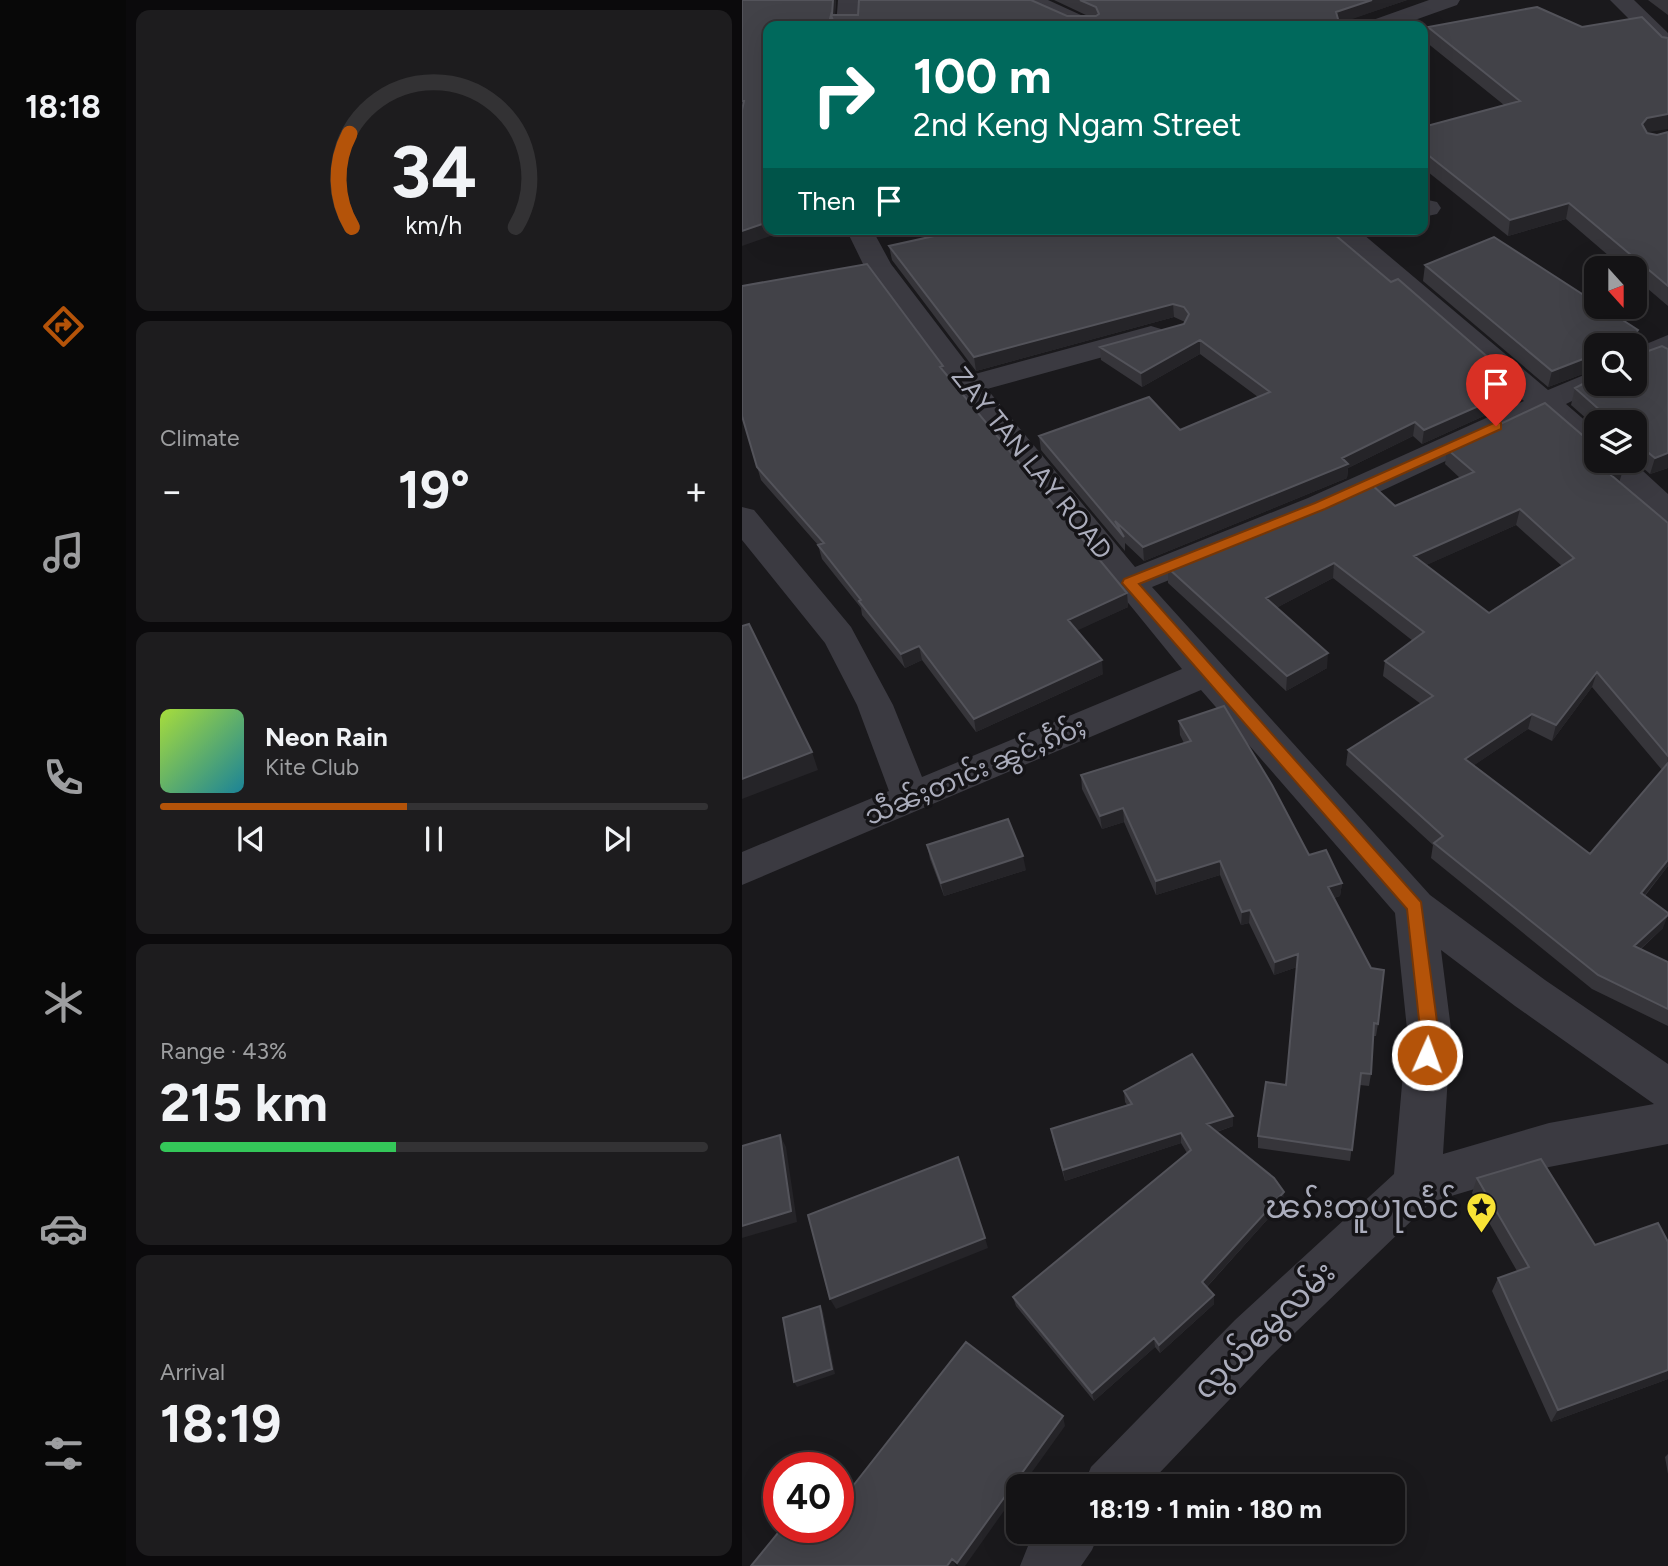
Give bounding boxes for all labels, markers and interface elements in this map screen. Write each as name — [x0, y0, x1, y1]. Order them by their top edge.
text: 100 m — [913, 46, 1052, 105]
icon: right — [798, 49, 889, 140]
text: 18:18 — [25, 88, 101, 126]
text: 2nd Keng Ngam Street — [913, 106, 1241, 144]
text: 34 — [391, 128, 477, 215]
icon: arrive — [870, 182, 908, 220]
text: Then — [798, 185, 856, 217]
text: km/h — [405, 209, 463, 239]
north arrow — [1584, 256, 1647, 318]
map controls — [1584, 256, 1647, 473]
icon: directions — [39, 302, 88, 351]
button: search — [1584, 333, 1647, 396]
pin — [1466, 354, 1526, 426]
street label: ZAY TAN LAY ROAD — [945, 361, 1119, 565]
icon: arrive — [1477, 365, 1515, 403]
button: layers — [1584, 410, 1647, 473]
text: Climate — [160, 424, 239, 452]
text: 19° — [398, 459, 470, 521]
text: − — [160, 468, 184, 514]
text: + — [684, 468, 708, 514]
icon: music — [39, 528, 88, 577]
street label: သဵၼ်ႈတၢင်း ၼွင်ႇၵႅဝ်ႈ — [859, 709, 1092, 836]
text: Neon Rain — [265, 721, 388, 753]
icon: phone — [39, 753, 88, 802]
text: Kite Club — [265, 753, 359, 781]
icon: previous — [232, 820, 270, 858]
icon: pause — [415, 820, 453, 858]
icon: next — [598, 820, 636, 858]
icon: climate — [39, 978, 88, 1027]
position arrow — [1390, 1018, 1464, 1092]
text: Range · 43% — [160, 1037, 287, 1065]
text: 215 km — [160, 1072, 328, 1134]
place label: ၽၵ်းတူပႃလႅင် — [1265, 1184, 1459, 1233]
place icon: ၽၵ်းတူပႃလႅင် — [1465, 1190, 1499, 1234]
icon: car — [39, 1204, 88, 1253]
street label: လွယ်မွေလမ်း — [1182, 1250, 1347, 1411]
text: Arrival — [160, 1358, 225, 1386]
text: 18:19 — [160, 1393, 282, 1455]
icon: filters — [39, 1429, 88, 1478]
speed limit sign: 40 — [763, 1452, 854, 1543]
text: 18:19 · 1 min · 180 m — [1089, 1493, 1322, 1525]

